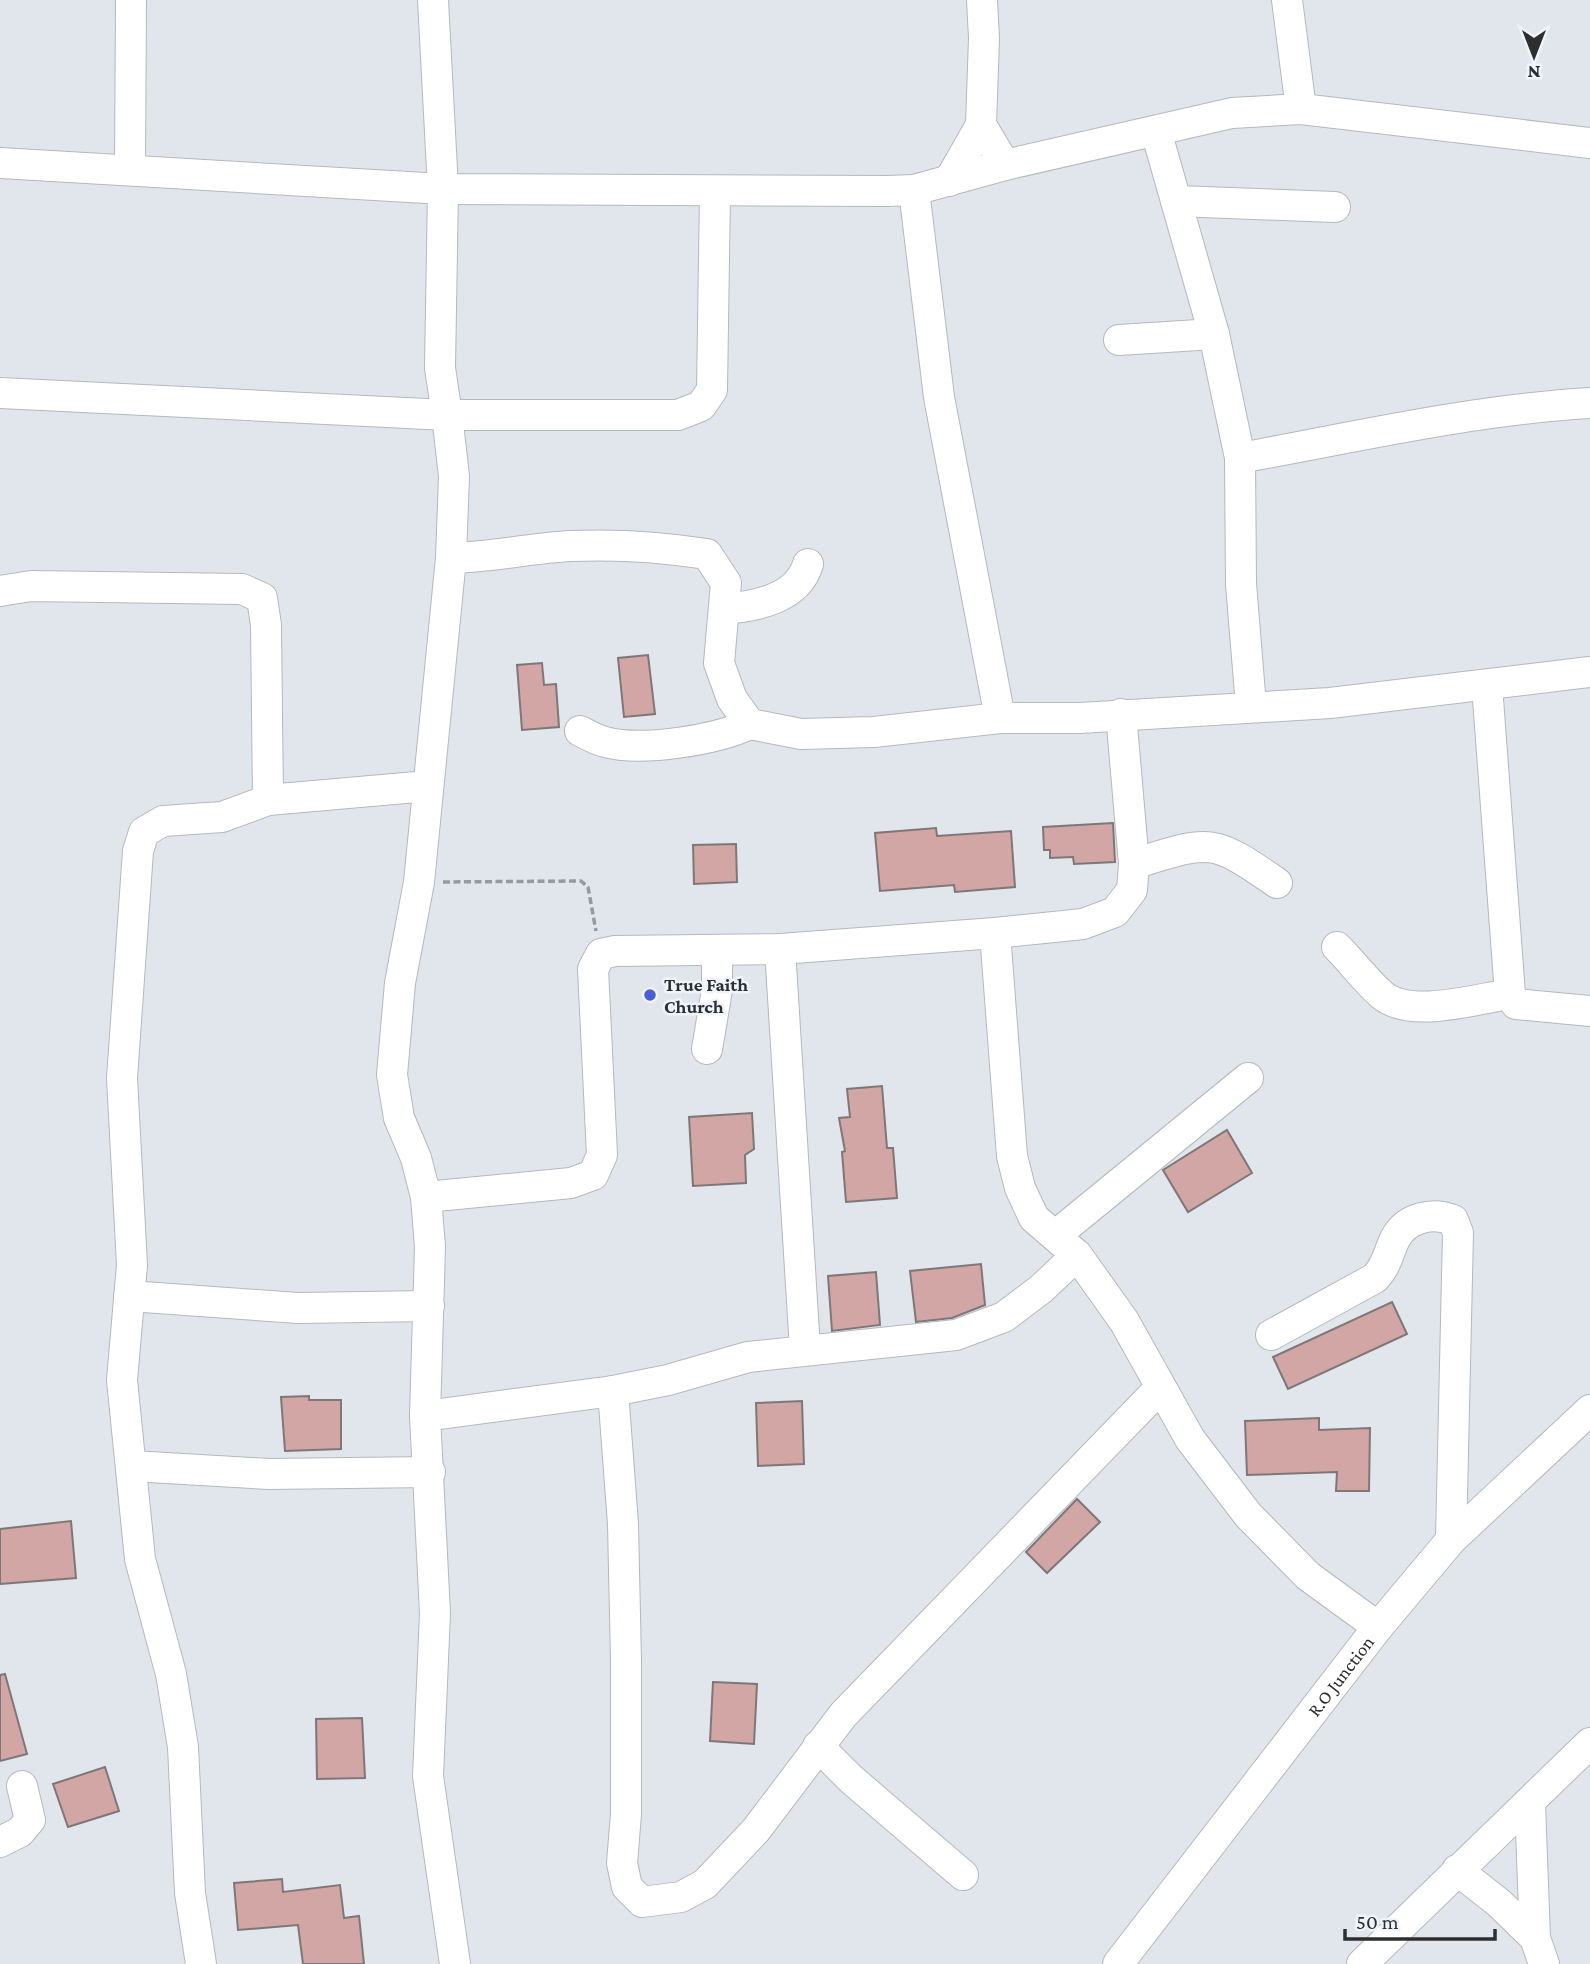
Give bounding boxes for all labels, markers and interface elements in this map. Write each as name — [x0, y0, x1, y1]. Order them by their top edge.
north arrow — [1499, 21, 1569, 91]
text: N — [1527, 62, 1540, 83]
place label: True Faith Church — [664, 974, 748, 1017]
marker: True Faith Church — [642, 987, 658, 1003]
street label: R.O Junction — [1303, 1632, 1378, 1720]
scale bar — [1345, 1898, 1496, 1942]
text: 50 m — [1356, 1910, 1399, 1934]

